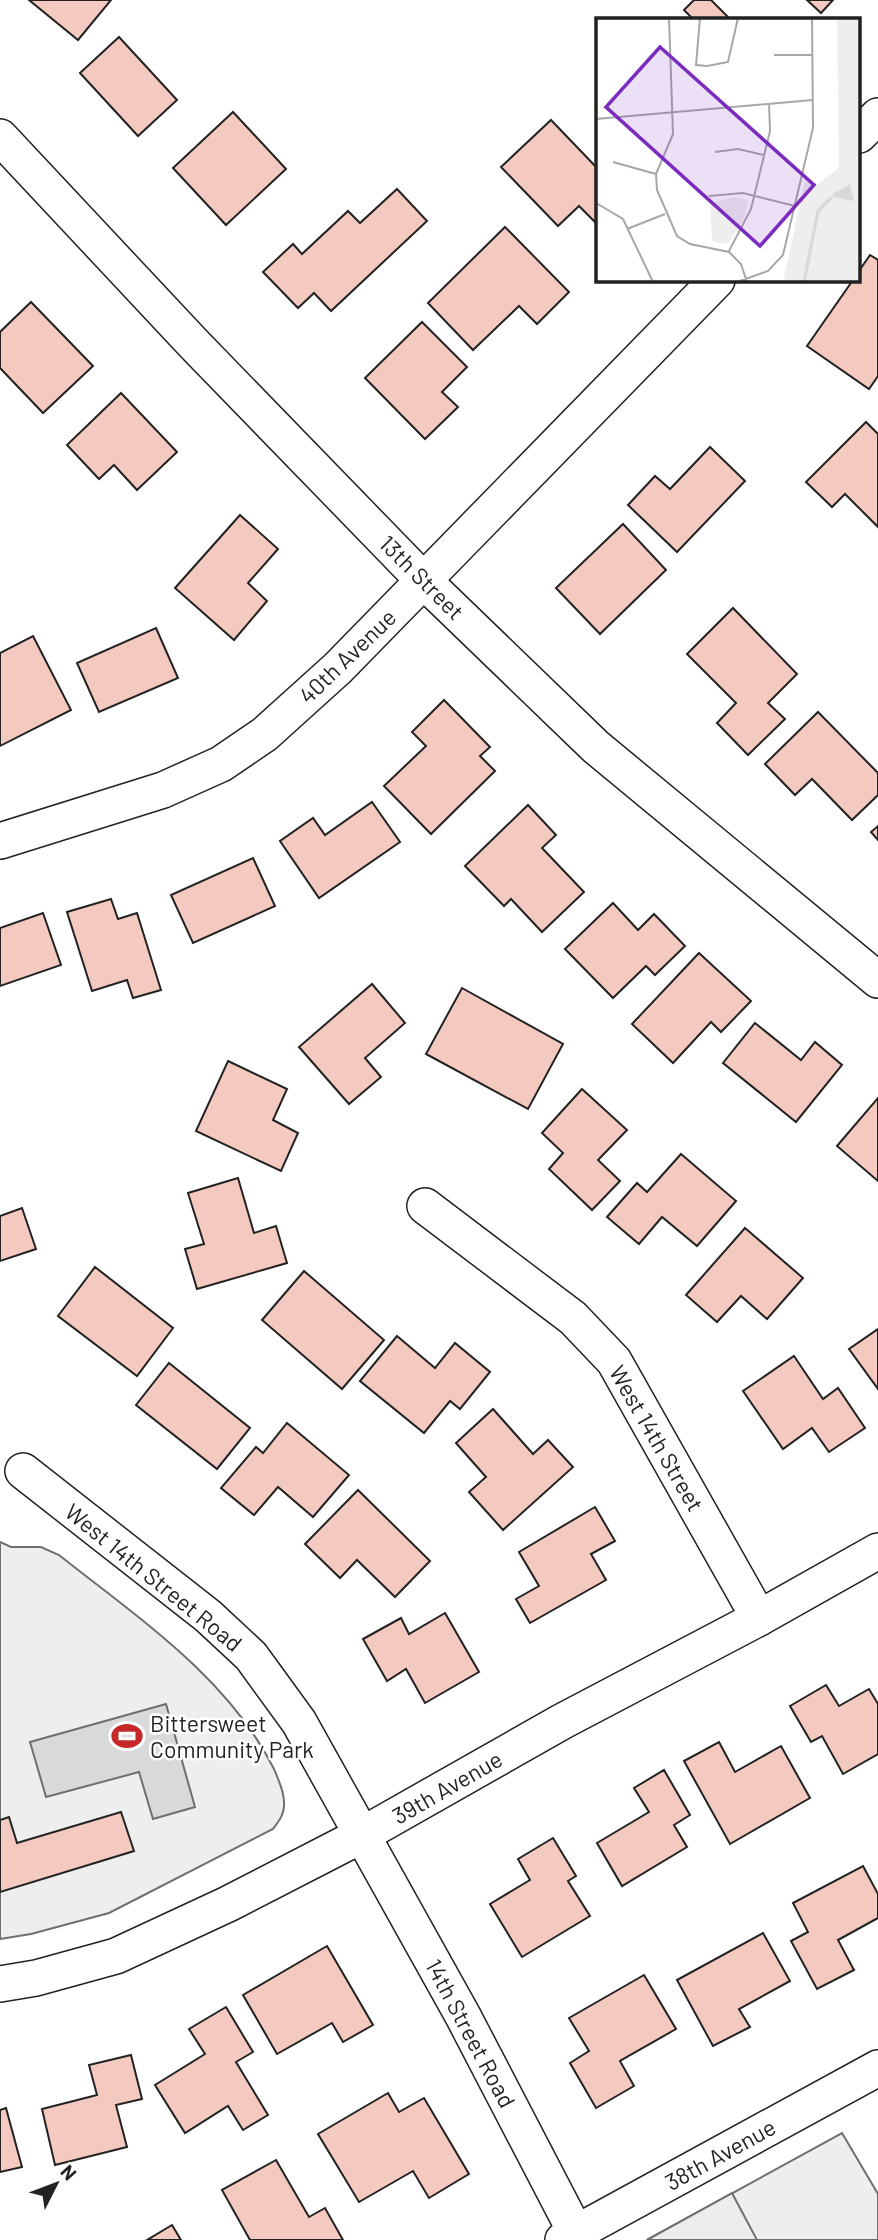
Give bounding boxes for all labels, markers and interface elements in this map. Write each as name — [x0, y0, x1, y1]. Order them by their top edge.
inset map — [596, 18, 860, 282]
street label: 13th Street — [374, 529, 470, 625]
street label: 40th Avenue — [293, 603, 401, 709]
street label: West 14th Street — [604, 1360, 710, 1516]
street label: West 14th Street Road — [60, 1497, 248, 1657]
place label: Bittersweet Community Park — [150, 1709, 314, 1763]
sports icon: Bittersweet Community Park — [110, 1719, 144, 1753]
street label: 39th Avenue — [387, 1744, 507, 1830]
street label: 14th Street Road — [420, 1954, 522, 2112]
street label: 38th Avenue — [660, 2112, 780, 2196]
north arrow — [21, 2149, 91, 2219]
text: N — [56, 2160, 82, 2185]

